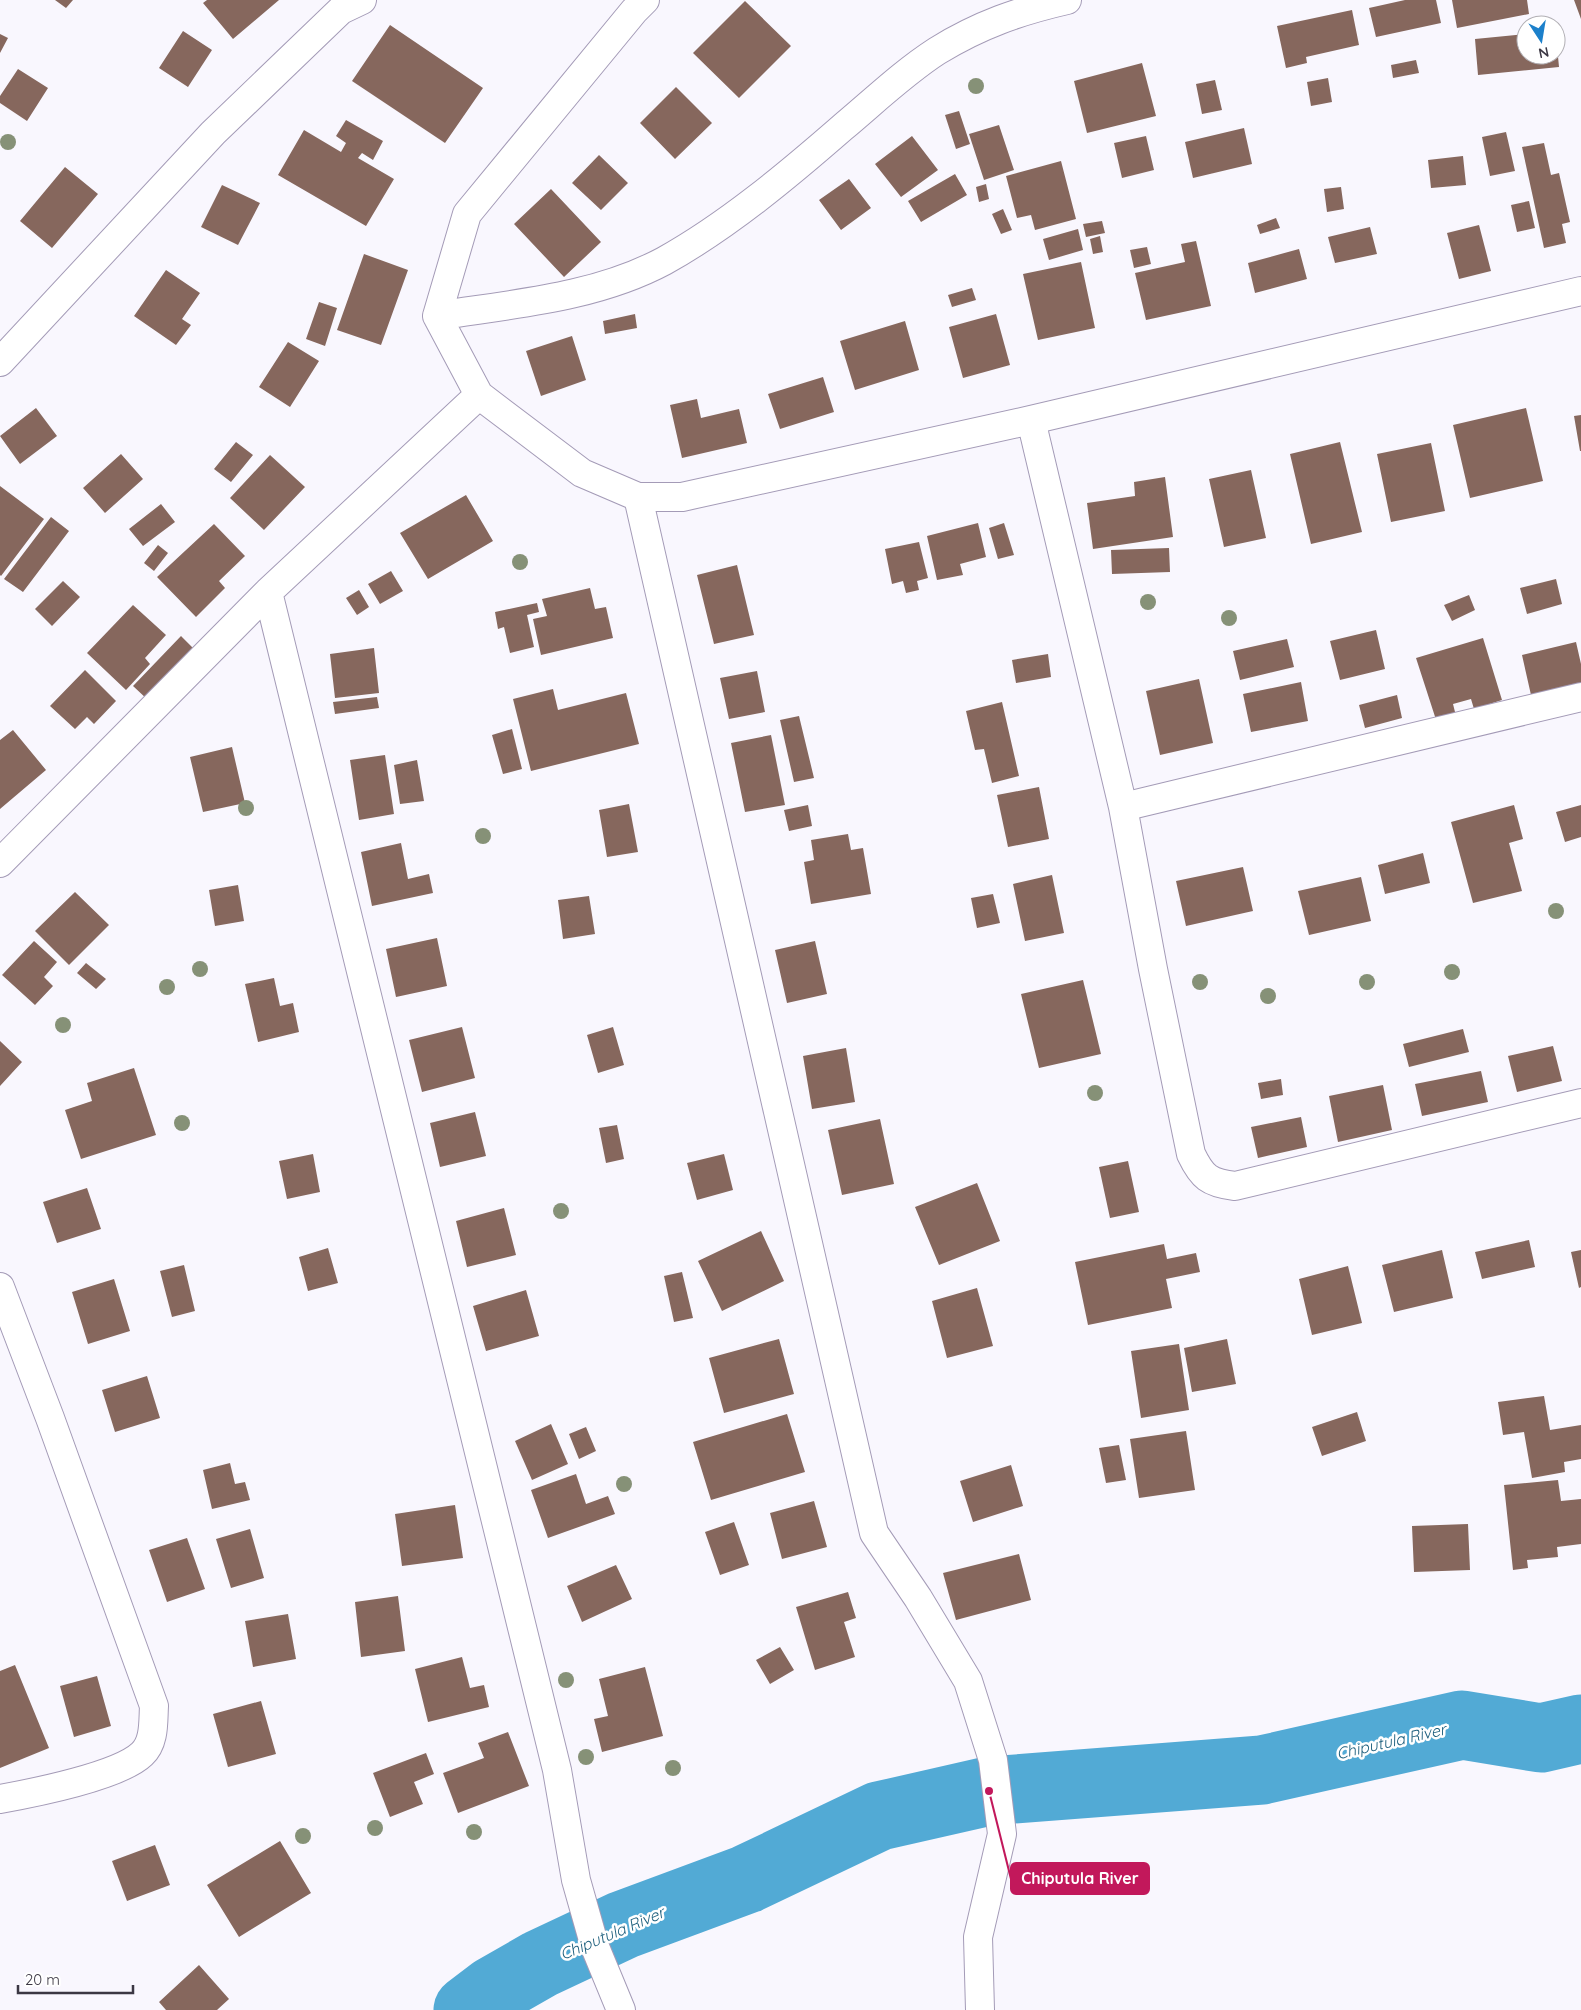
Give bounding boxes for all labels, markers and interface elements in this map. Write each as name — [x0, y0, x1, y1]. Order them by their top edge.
north arrow — [1516, 15, 1566, 65]
text: N — [1537, 43, 1551, 63]
water label: Chiputula River — [1334, 1718, 1449, 1763]
callout: Chiputula River — [1011, 1863, 1149, 1894]
text: Chiputula River — [1021, 1868, 1139, 1888]
water label: Chiputula River — [557, 1901, 669, 1964]
scale bar — [18, 1962, 132, 1994]
text: 20 m — [25, 1970, 60, 1989]

